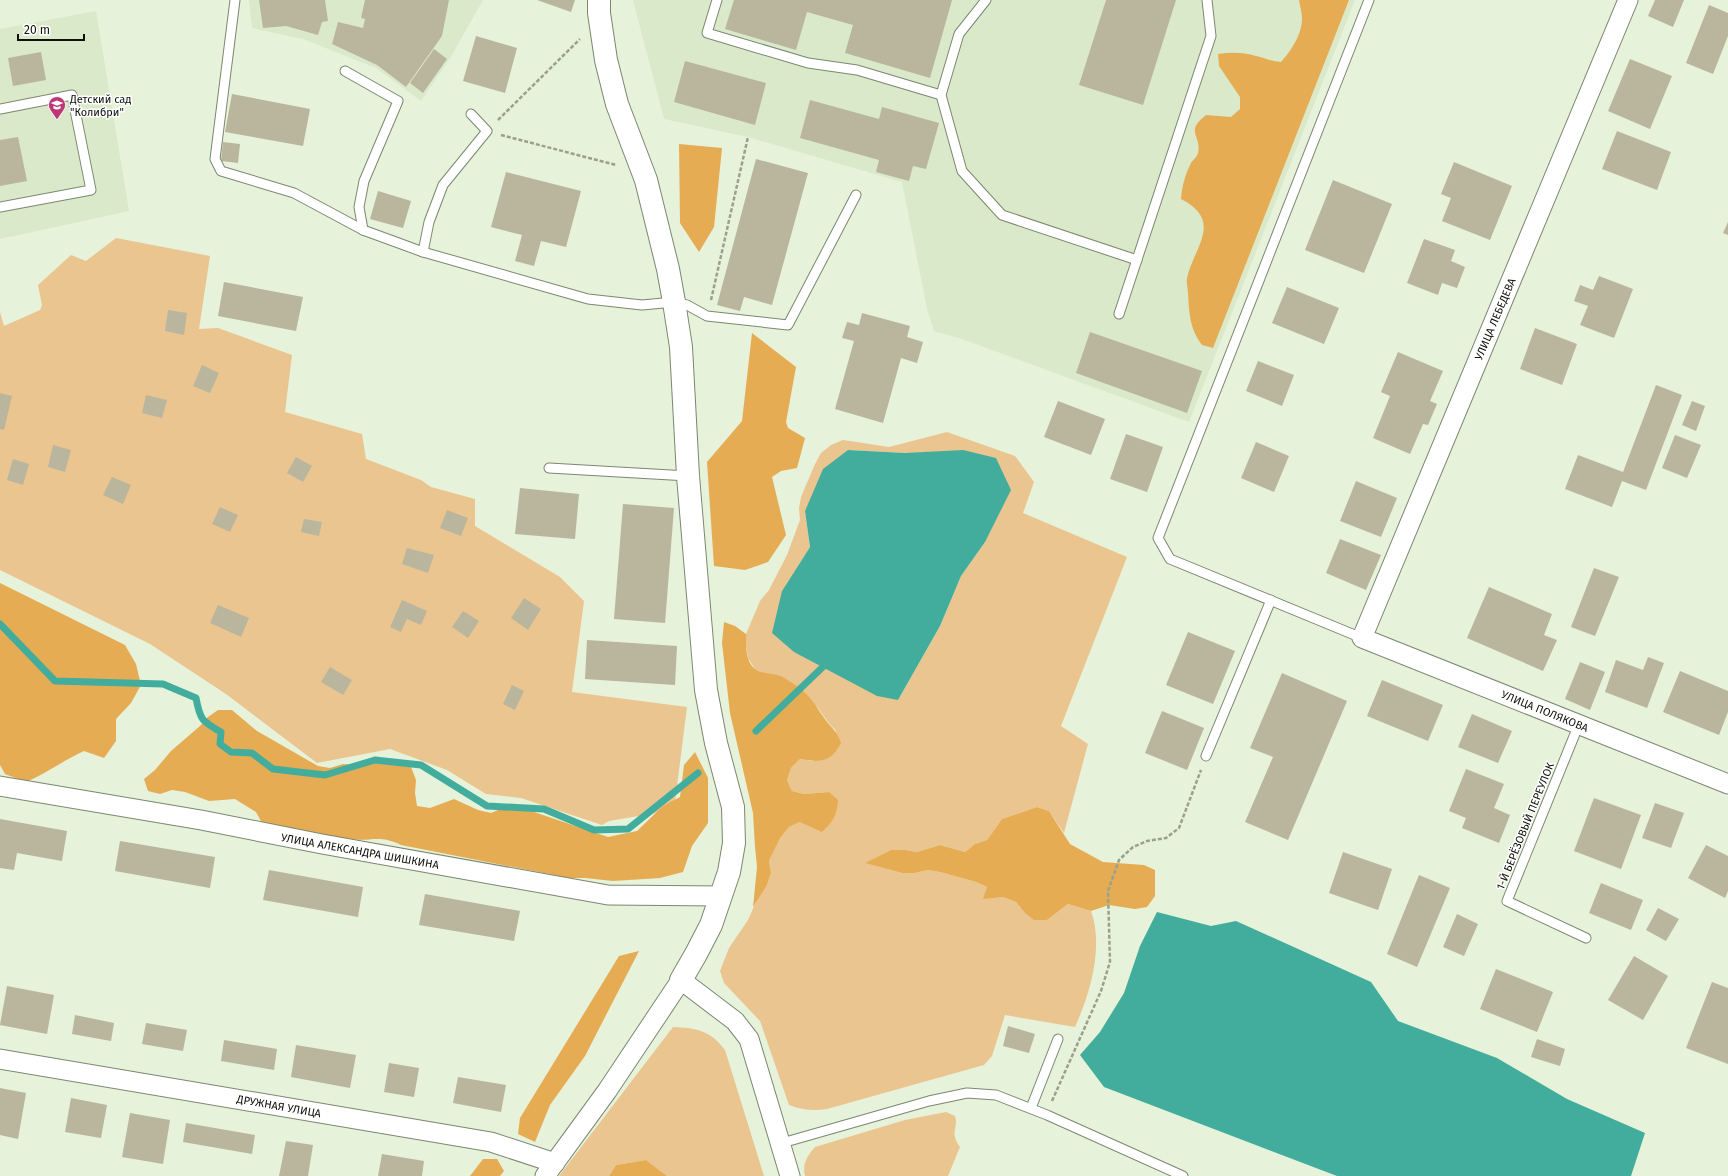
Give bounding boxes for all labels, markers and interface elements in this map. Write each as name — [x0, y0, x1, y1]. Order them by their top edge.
scale bar — [18, 16, 84, 42]
text: 20 m — [24, 23, 50, 37]
place label: Детский сад "Колибри" — [69, 93, 131, 119]
school or university icon: Детский сад "Колибри" — [47, 95, 67, 120]
street label: УЛИЦА ЛЕБЕДЕВА — [1472, 276, 1519, 362]
street label: УЛИЦА ПОЛЯКОВА — [1499, 688, 1591, 735]
street label: 1-Й БЕРЁЗОВЫЙ ПЕРЕУЛОК — [1493, 760, 1557, 892]
street label: УЛИЦА АЛЕКСАНДРА ШИШКИНА — [280, 831, 441, 872]
street label: ДРУЖНАЯ УЛИЦА — [235, 1093, 323, 1120]

